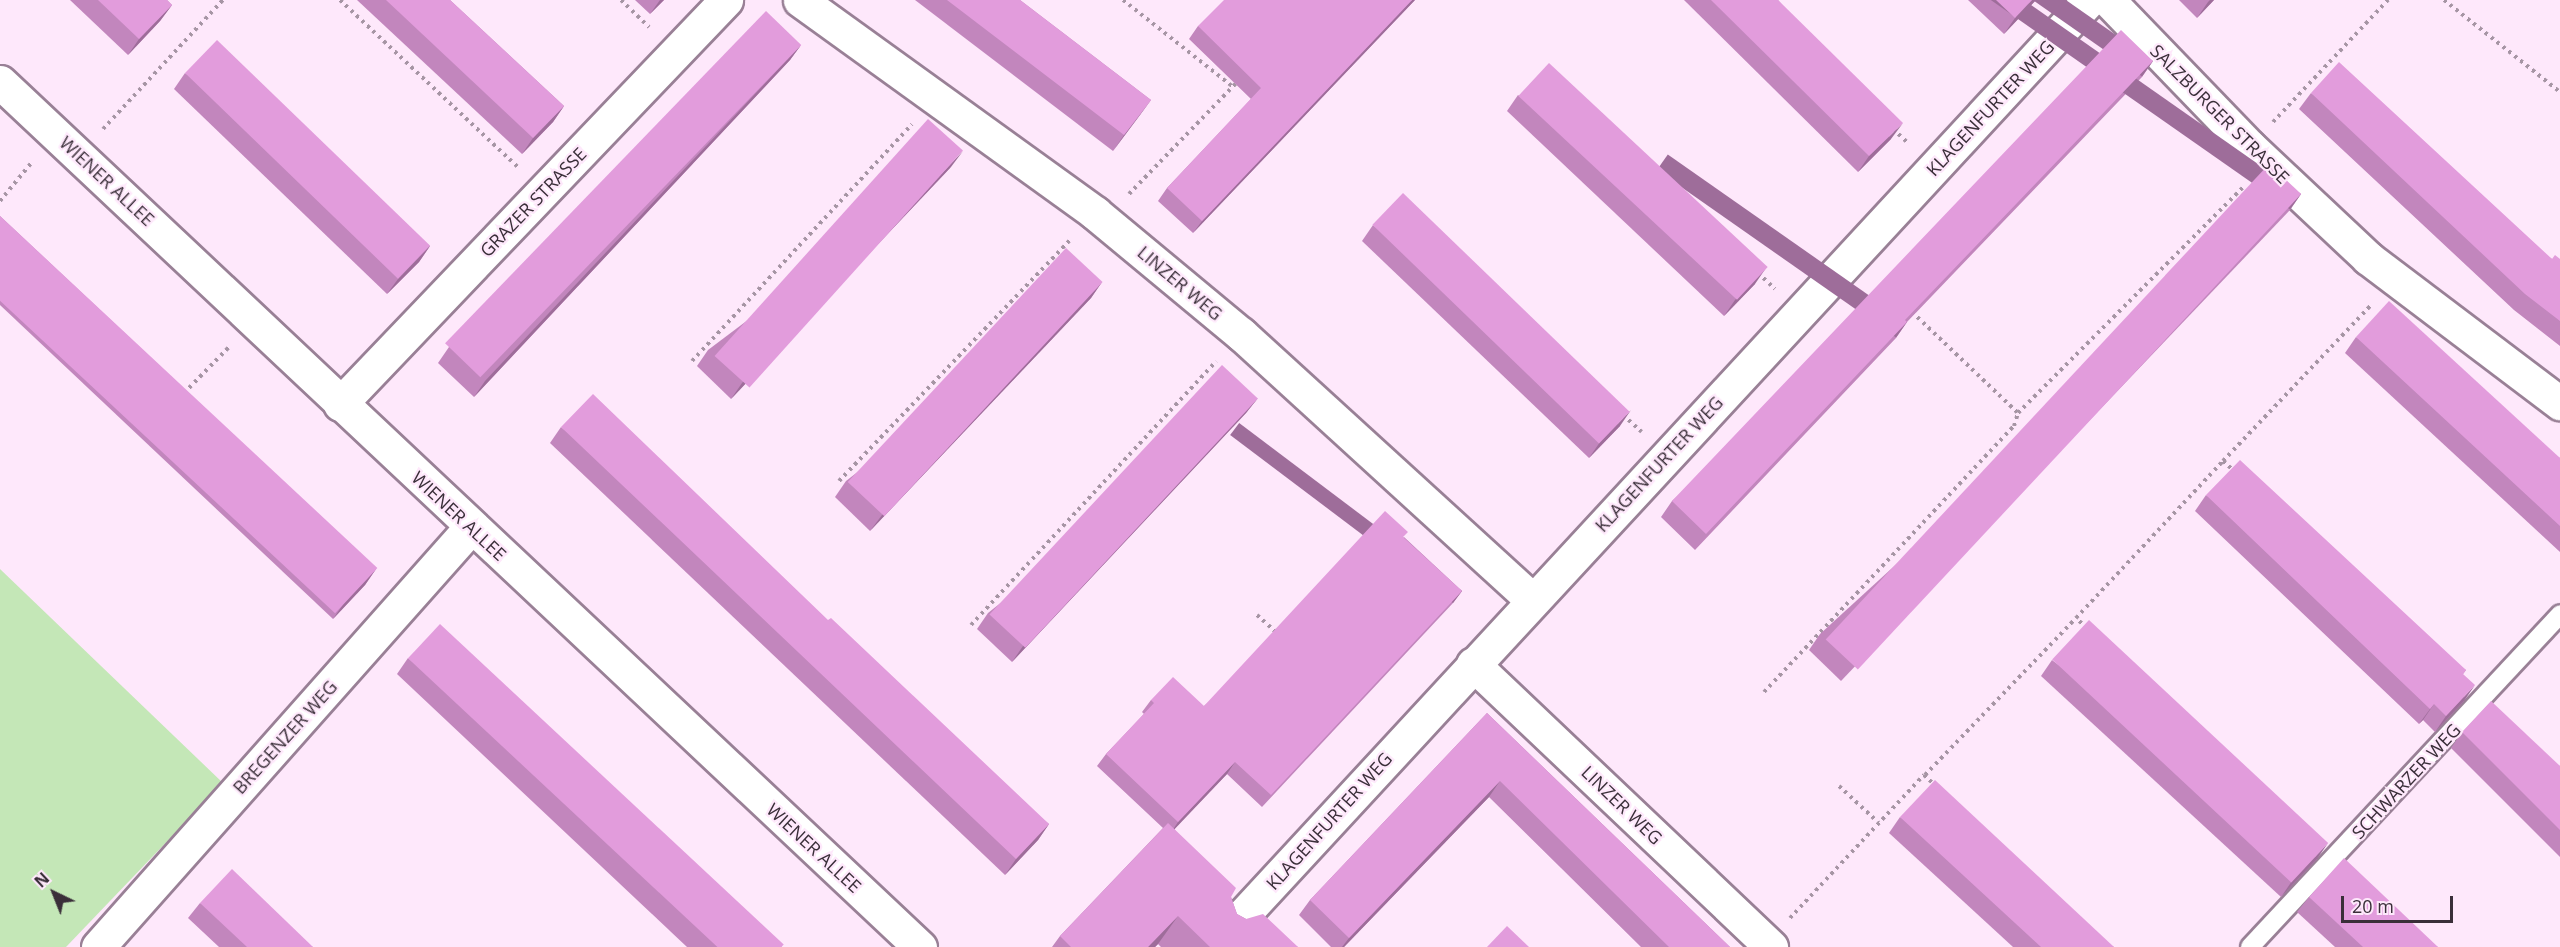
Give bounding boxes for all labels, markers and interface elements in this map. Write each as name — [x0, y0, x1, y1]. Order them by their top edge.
street label: KLAGENFURTER WEG — [1922, 36, 2058, 180]
street label: SALZBURGER STRASSE — [2146, 40, 2294, 188]
street label: WIENER ALLEE — [55, 132, 159, 230]
street label: GRAZER STRASSE — [475, 143, 591, 261]
street label: LINZER WEG — [1133, 241, 1227, 325]
street label: KLAGENFURTER WEG — [1591, 392, 1727, 536]
street label: WIENER ALLEE — [407, 467, 511, 565]
street label: BREGENZER WEG — [228, 676, 342, 798]
street label: SCHWARZER WEG — [2347, 719, 2465, 843]
street label: KLAGENFURTER WEG — [1262, 748, 1396, 894]
street label: LINZER WEG — [1577, 761, 1667, 849]
street label: WIENER ALLEE — [762, 799, 866, 897]
north arrow — [24, 863, 84, 923]
text: N — [29, 867, 54, 892]
scale bar — [2344, 884, 2456, 922]
text: 20 m — [2352, 894, 2394, 918]

